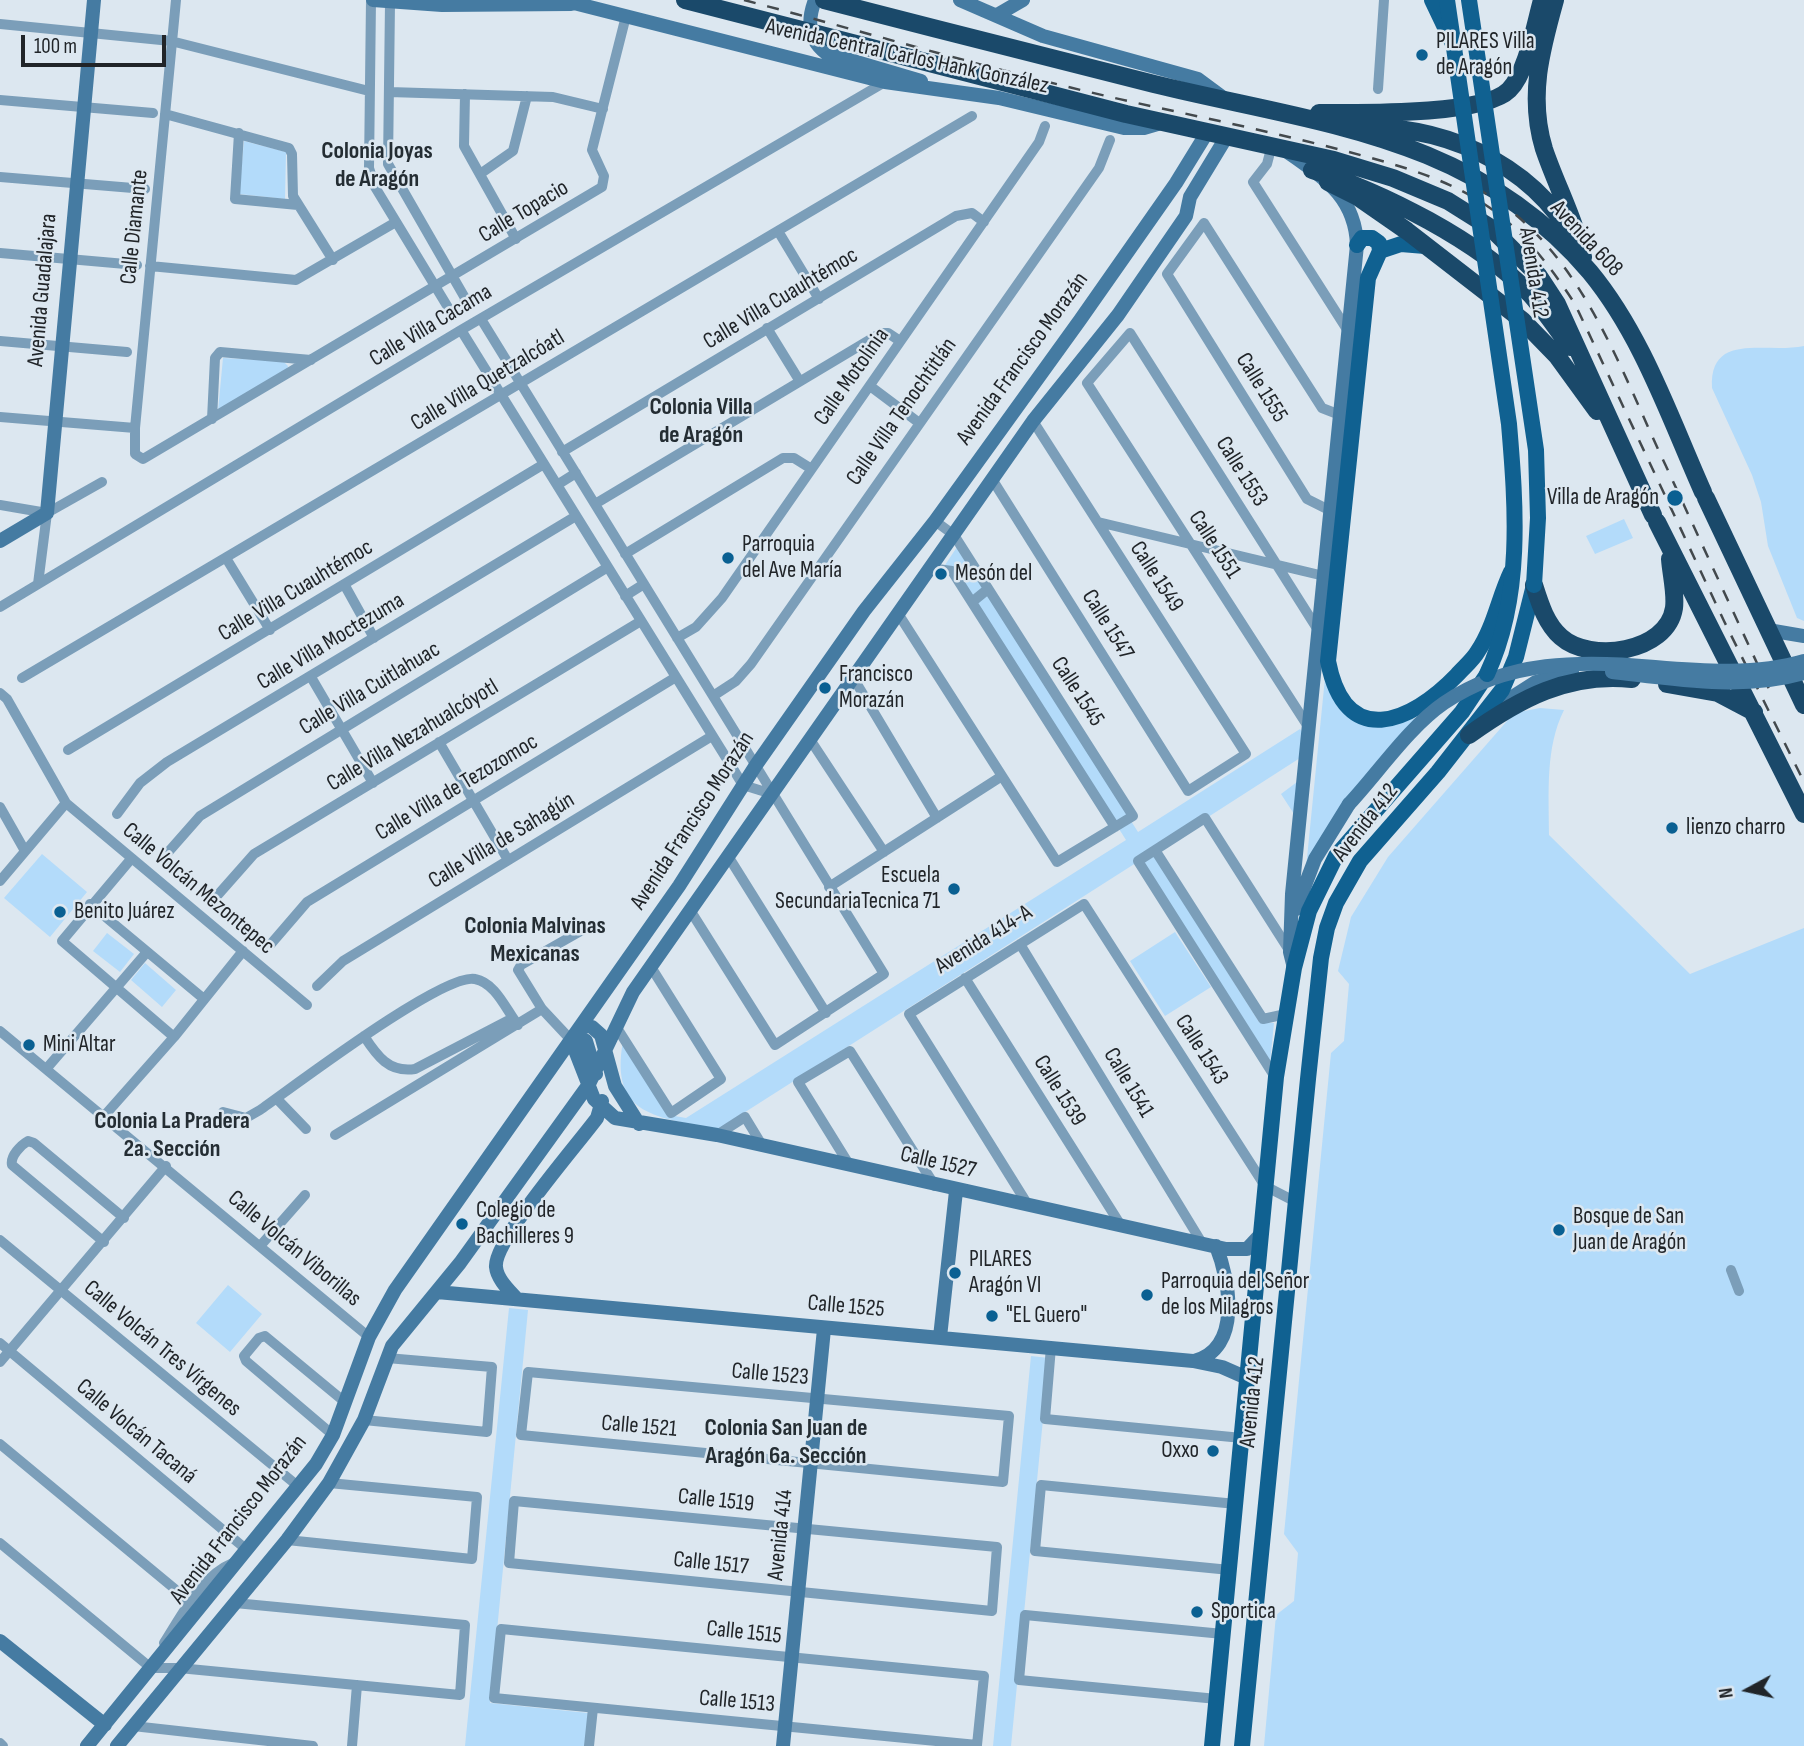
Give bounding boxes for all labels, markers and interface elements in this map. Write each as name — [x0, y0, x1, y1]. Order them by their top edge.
street label: Avenida Central Carlos Hank González — [763, 14, 1051, 100]
scale bar — [24, 21, 170, 65]
place label: PILARES Villa de Aragón — [1436, 28, 1535, 82]
text: 100 m — [34, 34, 77, 59]
marker: PILARES Villa de Aragón — [1414, 47, 1430, 63]
district label: Colonia Joyas de Aragón — [321, 138, 433, 194]
street label: Calle Diamante — [115, 168, 155, 286]
street label: Calle Topacio — [474, 174, 574, 250]
street label: Avenida 608 — [1544, 195, 1628, 283]
street label: Avenida Guadalajara — [23, 212, 63, 368]
street label: Avenida 412 — [1512, 226, 1554, 320]
street label: Calle Villa Cuauhtémoc — [699, 242, 863, 356]
street label: Avenida Francisco Morazán — [951, 267, 1095, 451]
street label: Calle Villa Cacama — [365, 279, 497, 373]
street label: Calle Motolinia — [808, 323, 896, 431]
street label: Calle Villa Quetzalcóatl — [406, 324, 570, 438]
street label: Calle Villa Tenochtitlán — [841, 333, 963, 491]
street label: Calle 1555 — [1229, 348, 1293, 428]
district label: Colonia Villa de Aragón — [649, 394, 753, 450]
street label: Calle 1553 — [1209, 432, 1273, 512]
place label: Villa de Aragón — [1547, 484, 1659, 512]
marker: Villa de Aragón — [1665, 488, 1685, 508]
street label: Calle 1551 — [1182, 506, 1246, 584]
place label: Parroquia del Ave María — [742, 531, 842, 585]
street label: Calle Villa Cuauhtémoc — [214, 534, 378, 648]
street label: Calle 1549 — [1123, 537, 1189, 617]
marker: Parroquia del Ave María — [720, 550, 736, 566]
place label: Mesón del — [955, 560, 1032, 588]
marker: Mesón del — [933, 566, 949, 582]
street label: Calle 1547 — [1075, 585, 1139, 665]
street label: Calle Villa Moctezuma — [252, 587, 410, 697]
street label: Calle Villa Cuitlahuac — [295, 636, 445, 742]
street label: Calle 1545 — [1044, 652, 1110, 732]
place label: Francisco Morazán — [839, 661, 913, 715]
street label: Calle Villa Nezahualcóyotl — [322, 674, 504, 798]
marker: Francisco Morazán — [817, 680, 833, 696]
street label: Avenida Francisco Morazán — [625, 727, 761, 915]
street label: Calle Villa de Tezozomoc — [371, 729, 543, 847]
street label: Avenida 412 — [1327, 779, 1405, 867]
street label: Calle Villa de Sahagún — [424, 787, 580, 895]
place label: lienzo charro — [1686, 814, 1786, 842]
street label: Calle Volcán Mezontepec — [116, 817, 280, 961]
marker: lienzo charro — [1664, 820, 1680, 836]
place label: Escuela SecundariaTecnica 71 — [775, 862, 940, 916]
marker: Escuela SecundariaTecnica 71 — [946, 881, 962, 897]
place label: Benito Juárez — [74, 898, 175, 926]
street label: Avenida 414-A — [930, 899, 1038, 981]
marker: Benito Juárez — [52, 904, 68, 920]
district label: Colonia Malvinas Mexicanas — [464, 913, 606, 969]
street label: Calle 1543 — [1168, 1010, 1234, 1090]
place label: Mini Altar — [43, 1031, 115, 1059]
marker: Mini Altar — [21, 1037, 37, 1053]
street label: Calle 1541 — [1097, 1043, 1159, 1123]
street label: Calle 1539 — [1027, 1051, 1091, 1131]
district label: Colonia La Pradera 2a. Sección — [94, 1108, 250, 1164]
street label: Calle 1527 — [897, 1141, 979, 1185]
street label: Calle Volcán Viborillas — [222, 1185, 366, 1313]
place label: Colegio de Bachilleres 9 — [476, 1197, 574, 1251]
place label: Bosque de San Juan de Aragón — [1573, 1203, 1686, 1257]
marker: Colegio de Bachilleres 9 — [454, 1216, 470, 1232]
marker: Bosque de San Juan de Aragón — [1551, 1222, 1567, 1238]
place label: PILARES Aragón VI — [969, 1246, 1041, 1300]
marker: PILARES Aragón VI — [947, 1265, 963, 1281]
place label: Parroquia del Señor de los Milagros — [1161, 1268, 1309, 1322]
street label: Calle Volcán Tres Vírgenes — [78, 1275, 246, 1423]
marker: Parroquia del Señor de los Milagros — [1139, 1287, 1155, 1303]
street label: Calle 1525 — [806, 1290, 886, 1324]
place label: "EL Guero" — [1006, 1302, 1087, 1330]
marker: "EL Guero" — [984, 1308, 1000, 1324]
street label: Avenida 412 — [1235, 1355, 1271, 1449]
street label: Calle 1523 — [730, 1358, 810, 1392]
street label: Calle Volcán Tacaná — [70, 1374, 202, 1490]
street label: Calle 1521 — [600, 1410, 678, 1444]
district label: Colonia San Juan de Aragón 6a. Sección — [705, 1415, 867, 1471]
street label: Avenida Francisco Morazán — [165, 1430, 313, 1610]
place label: Oxxo — [1161, 1437, 1199, 1465]
marker: Oxxo — [1205, 1443, 1221, 1459]
street label: Calle 1519 — [676, 1483, 756, 1519]
street label: Avenida 414 — [763, 1488, 799, 1582]
street label: Calle 1517 — [672, 1546, 750, 1582]
place label: Sportica — [1211, 1598, 1276, 1626]
marker: Sportica — [1189, 1604, 1205, 1620]
street label: Calle 1515 — [705, 1615, 783, 1651]
north arrow — [1713, 1655, 1783, 1725]
street label: Calle 1513 — [698, 1685, 776, 1719]
text: N — [1715, 1686, 1739, 1700]

